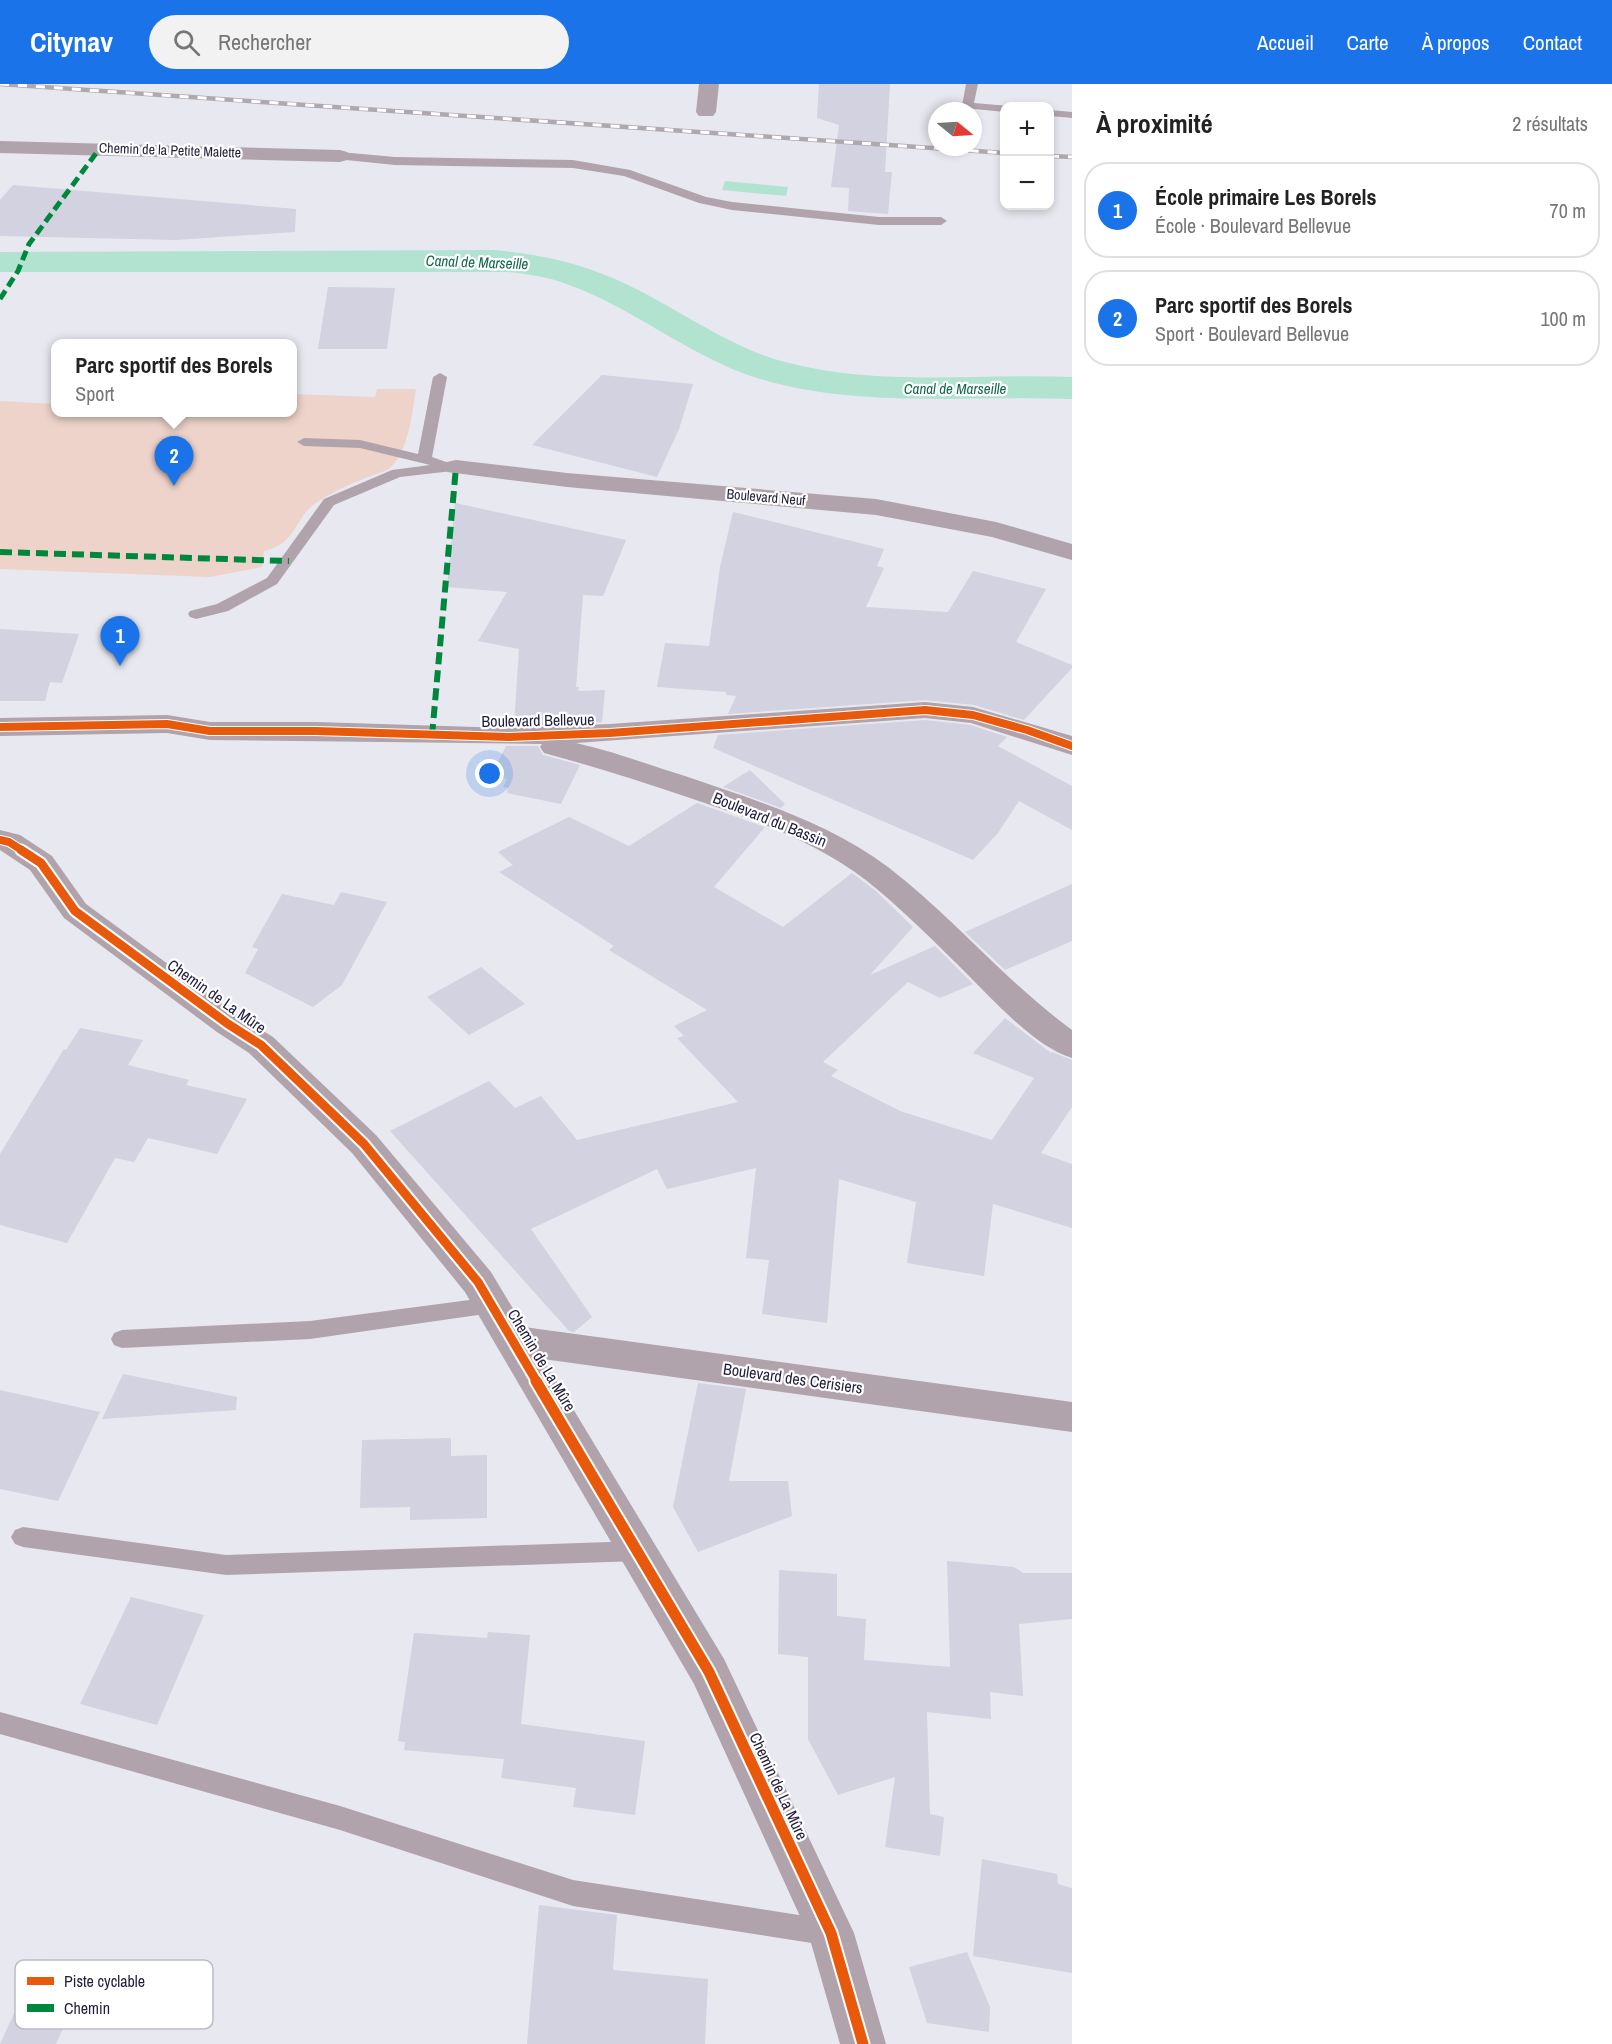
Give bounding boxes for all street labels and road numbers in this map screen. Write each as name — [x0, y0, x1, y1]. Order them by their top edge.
street label: Chemin de la Petite Malette — [99, 139, 241, 161]
street label: Boulevard Neuf — [726, 485, 807, 509]
street label: Boulevard Bellevue — [481, 708, 595, 732]
street label: Boulevard du Bassin — [710, 786, 830, 852]
street label: Chemin de La Mûre — [163, 954, 271, 1038]
street label: Chemin de La Mûre — [503, 1305, 581, 1415]
street label: Boulevard des Cerisiers — [722, 1357, 864, 1399]
street label: Chemin de La Mûre — [745, 1729, 813, 1843]

